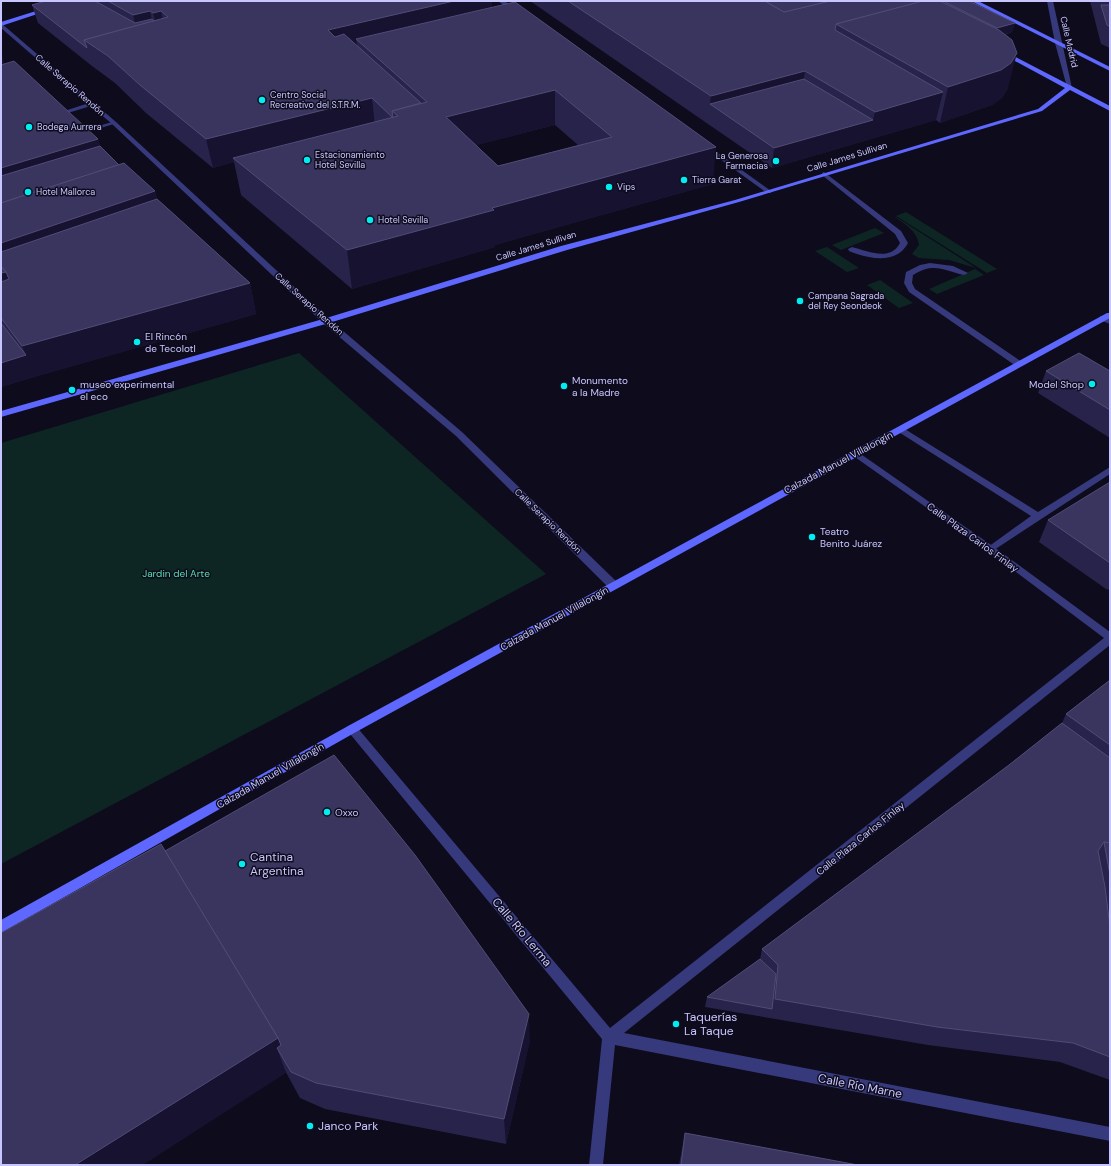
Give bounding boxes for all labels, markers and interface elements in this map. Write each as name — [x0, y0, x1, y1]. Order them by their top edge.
street label: Calle Madrid — [1057, 15, 1081, 69]
street label: Calle Serapio Rendón — [33, 51, 107, 119]
place label: Centro Social Recreativo del S.T.R.M. — [270, 89, 361, 111]
marker: Centro Social Recreativo del S.T.R.M. — [257, 95, 267, 105]
place label: Bodega Aurrera — [37, 121, 102, 133]
marker: Bodega Aurrera — [24, 122, 34, 132]
street label: Calle James Sullivan — [805, 139, 889, 175]
place label: Estacionamiento Hotel Sevilla — [315, 149, 385, 171]
place label: La Generosa Farmacias — [716, 150, 768, 172]
marker: Estacionamiento Hotel Sevilla — [302, 155, 312, 165]
marker: La Generosa Farmacias — [771, 156, 781, 166]
place label: Tierra Garat — [692, 174, 742, 186]
marker: Tierra Garat — [679, 175, 689, 185]
place label: Vips — [617, 181, 636, 193]
marker: Vips — [604, 182, 614, 192]
place label: Hotel Mallorca — [36, 186, 95, 198]
marker: Hotel Mallorca — [23, 187, 33, 197]
place label: Hotel Sevilla — [378, 214, 428, 226]
marker: Hotel Sevilla — [365, 215, 375, 225]
street label: Calle James Sullivan — [494, 228, 578, 264]
street label: Calle Serapio Rendón — [272, 270, 346, 338]
place label: Campana Sagrada del Rey Seondeok — [808, 290, 884, 312]
marker: Campana Sagrada del Rey Seondeok — [795, 296, 805, 306]
place label: El Rincón de Tecolotl — [145, 330, 196, 355]
marker: El Rincón de Tecolotl — [132, 337, 142, 347]
place label: Monumento a la Madre — [572, 374, 628, 399]
place label: museo experimental el eco — [80, 378, 174, 403]
place label: Model Shop — [1029, 378, 1084, 391]
marker: Model Shop — [1087, 379, 1097, 389]
marker: Monumento a la Madre — [559, 381, 569, 391]
marker: museo experimental el eco — [67, 385, 77, 395]
street label: Calzada Manuel Villalongín — [782, 428, 895, 497]
street label: Calle Serapio Rendón — [512, 486, 584, 556]
street label: Calle Plaza Carlos Finlay — [924, 500, 1021, 575]
place label: Teatro Benito Juárez — [820, 525, 883, 550]
marker: Teatro Benito Juárez — [807, 532, 817, 542]
park label: Jardin del Arte — [142, 567, 210, 580]
street label: Calzada Manuel Villalongín — [498, 583, 611, 654]
street label: Calzada Manuel Villalongín — [214, 739, 326, 811]
street label: Calle Plaza Carlos Finlay — [813, 798, 908, 878]
place label: Oxxo — [335, 806, 358, 819]
marker: Oxxo — [322, 807, 332, 817]
place label: Cantina Argentina — [250, 849, 303, 879]
marker: Cantina Argentina — [237, 859, 247, 869]
street label: Calle Río Lerma — [489, 894, 555, 970]
place label: Taquerías La Taque — [684, 1009, 737, 1039]
marker: Taquerías La Taque — [671, 1019, 681, 1029]
street label: Calle Río Marne — [817, 1070, 904, 1102]
place label: Janco Park — [318, 1118, 378, 1134]
marker: Janco Park — [305, 1121, 315, 1131]

